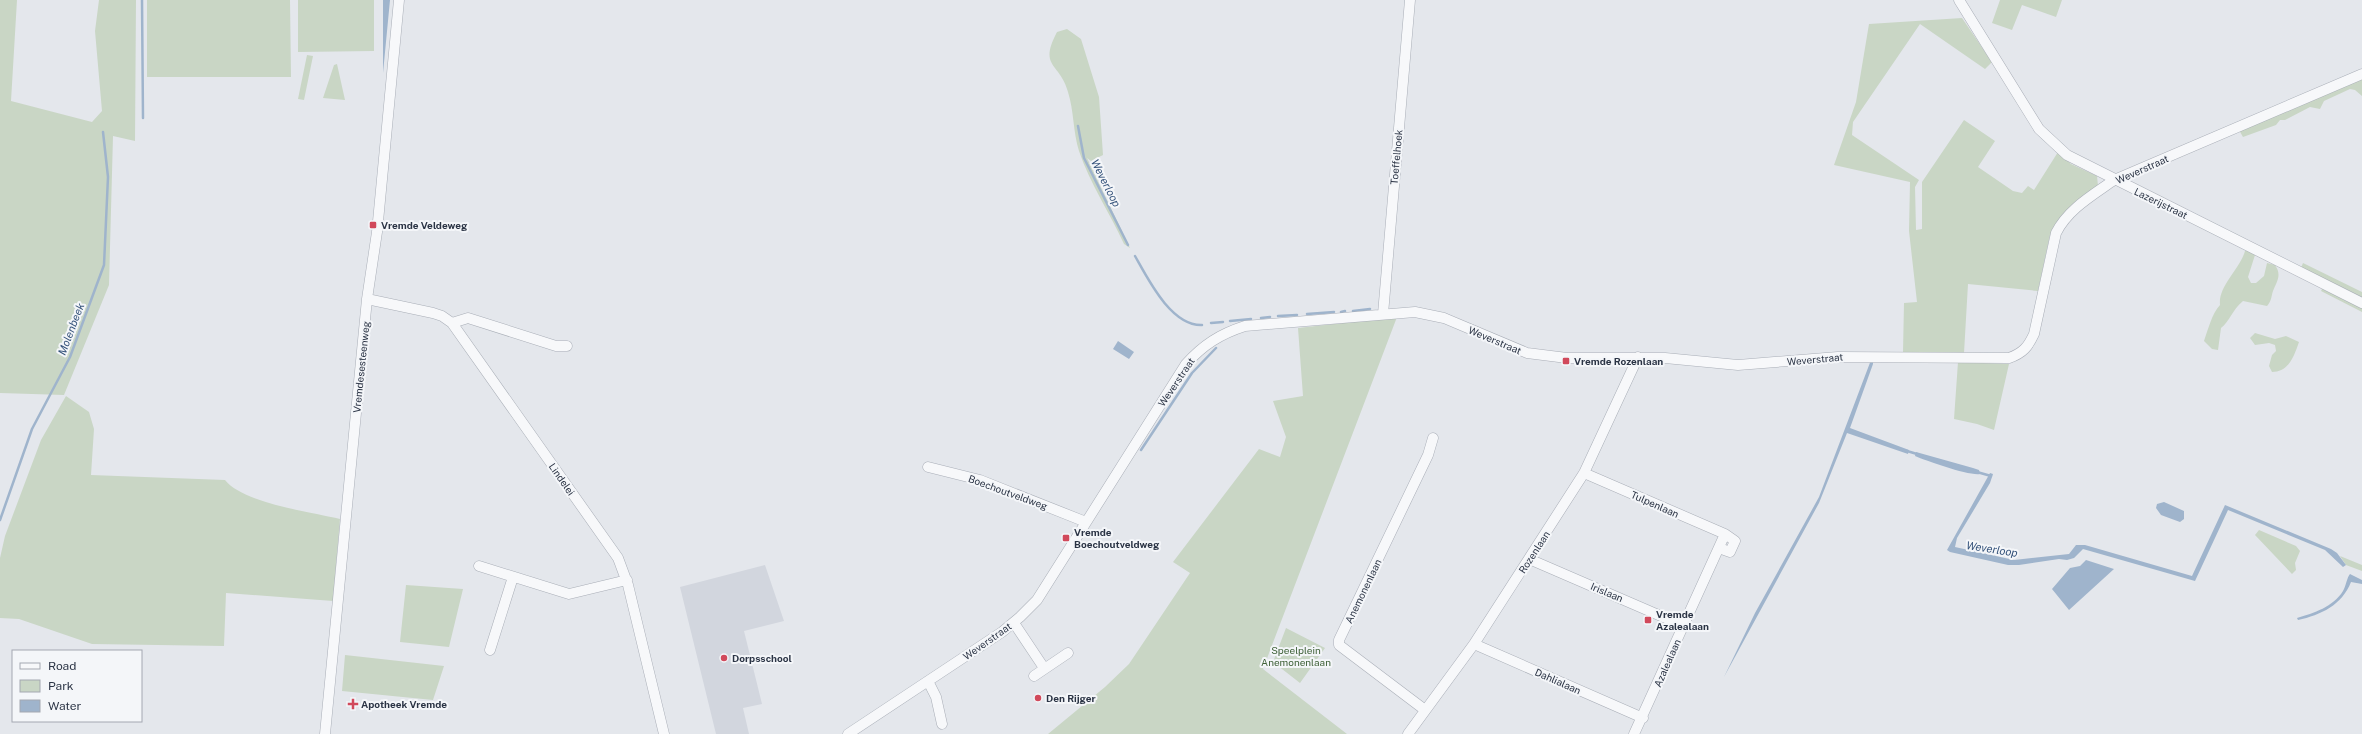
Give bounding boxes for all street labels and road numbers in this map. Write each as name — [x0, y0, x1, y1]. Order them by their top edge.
street label: Toeffelhoek — [1388, 129, 1404, 185]
street label: Weverstraat — [2114, 152, 2170, 186]
street label: Lazerijstraat — [2132, 185, 2190, 221]
street label: Vremdesesteenweg — [350, 320, 372, 414]
street label: Weverstraat — [1467, 323, 1523, 357]
street label: Weverstraat — [1786, 351, 1844, 367]
street label: Weverstraat — [1155, 355, 1197, 409]
street label: Lindelei — [547, 461, 577, 497]
street label: Boechoutveldweg — [967, 472, 1049, 512]
street label: Tulpenlaan — [1629, 488, 1681, 520]
street label: Rozenlaan — [1516, 528, 1552, 575]
street label: Anemonenlaan — [1342, 557, 1384, 625]
street label: Irislaan — [1589, 580, 1625, 604]
street label: Weverstraat — [960, 620, 1014, 662]
street label: Azalealaan — [1651, 637, 1683, 689]
street label: Dahlialaan — [1533, 666, 1583, 697]

